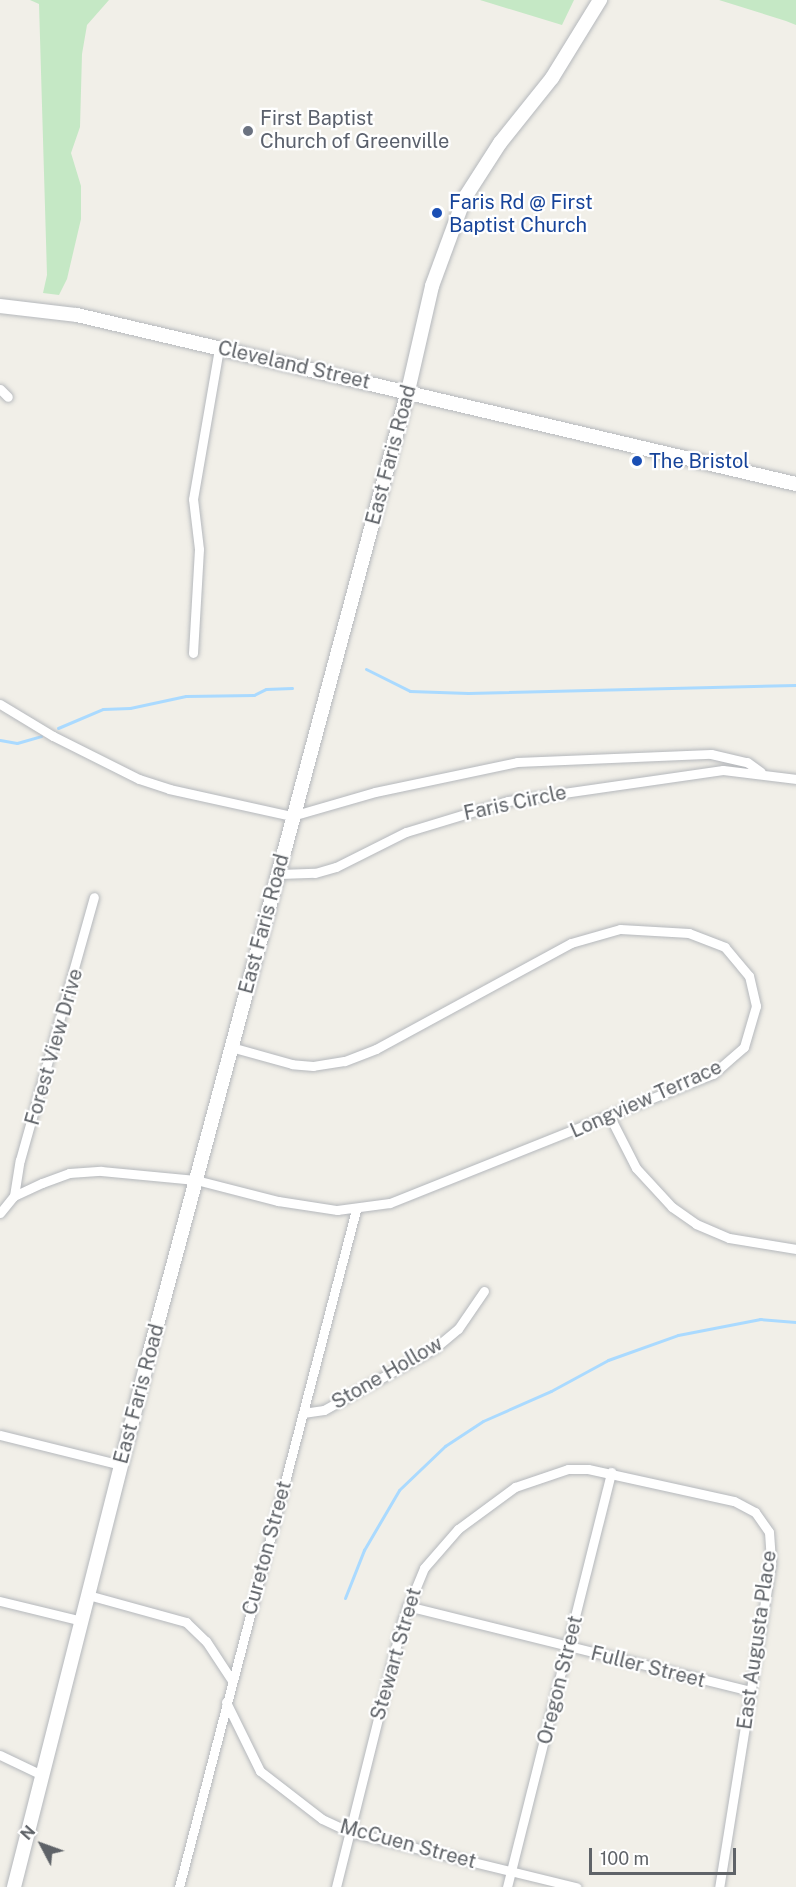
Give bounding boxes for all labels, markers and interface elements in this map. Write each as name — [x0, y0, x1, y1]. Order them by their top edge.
place label: First Baptist Church of Greenville — [260, 107, 450, 154]
marker: First Baptist Church of Greenville — [241, 124, 255, 138]
place label: Faris Rd @ First Baptist Church — [449, 190, 593, 237]
marker: Faris Rd @ First Baptist Church — [430, 206, 444, 220]
street label: Cleveland Street — [216, 336, 372, 394]
street label: East Faris Road — [361, 383, 421, 527]
place label: The Bristol — [649, 449, 750, 473]
marker: The Bristol — [630, 454, 644, 468]
street label: Faris Circle — [461, 780, 569, 826]
street label: East Faris Road — [234, 852, 294, 996]
street label: Forest View Drive — [20, 966, 88, 1128]
street label: Longview Terrace — [566, 1055, 726, 1143]
street label: East Faris Road — [109, 1322, 169, 1466]
street label: Stone Hollow — [327, 1332, 447, 1414]
street label: Cureton Street — [238, 1478, 296, 1618]
street label: East Augusta Place — [733, 1549, 781, 1731]
street label: Stewart Street — [366, 1585, 426, 1723]
street label: Oregon Street — [532, 1613, 588, 1747]
street label: Fuller Street — [588, 1641, 708, 1693]
street label: McCuen Street — [337, 1814, 479, 1874]
north arrow — [12, 1815, 72, 1875]
text: N — [17, 1822, 39, 1844]
scale bar — [592, 1836, 739, 1874]
text: 100 m — [600, 1848, 649, 1869]

